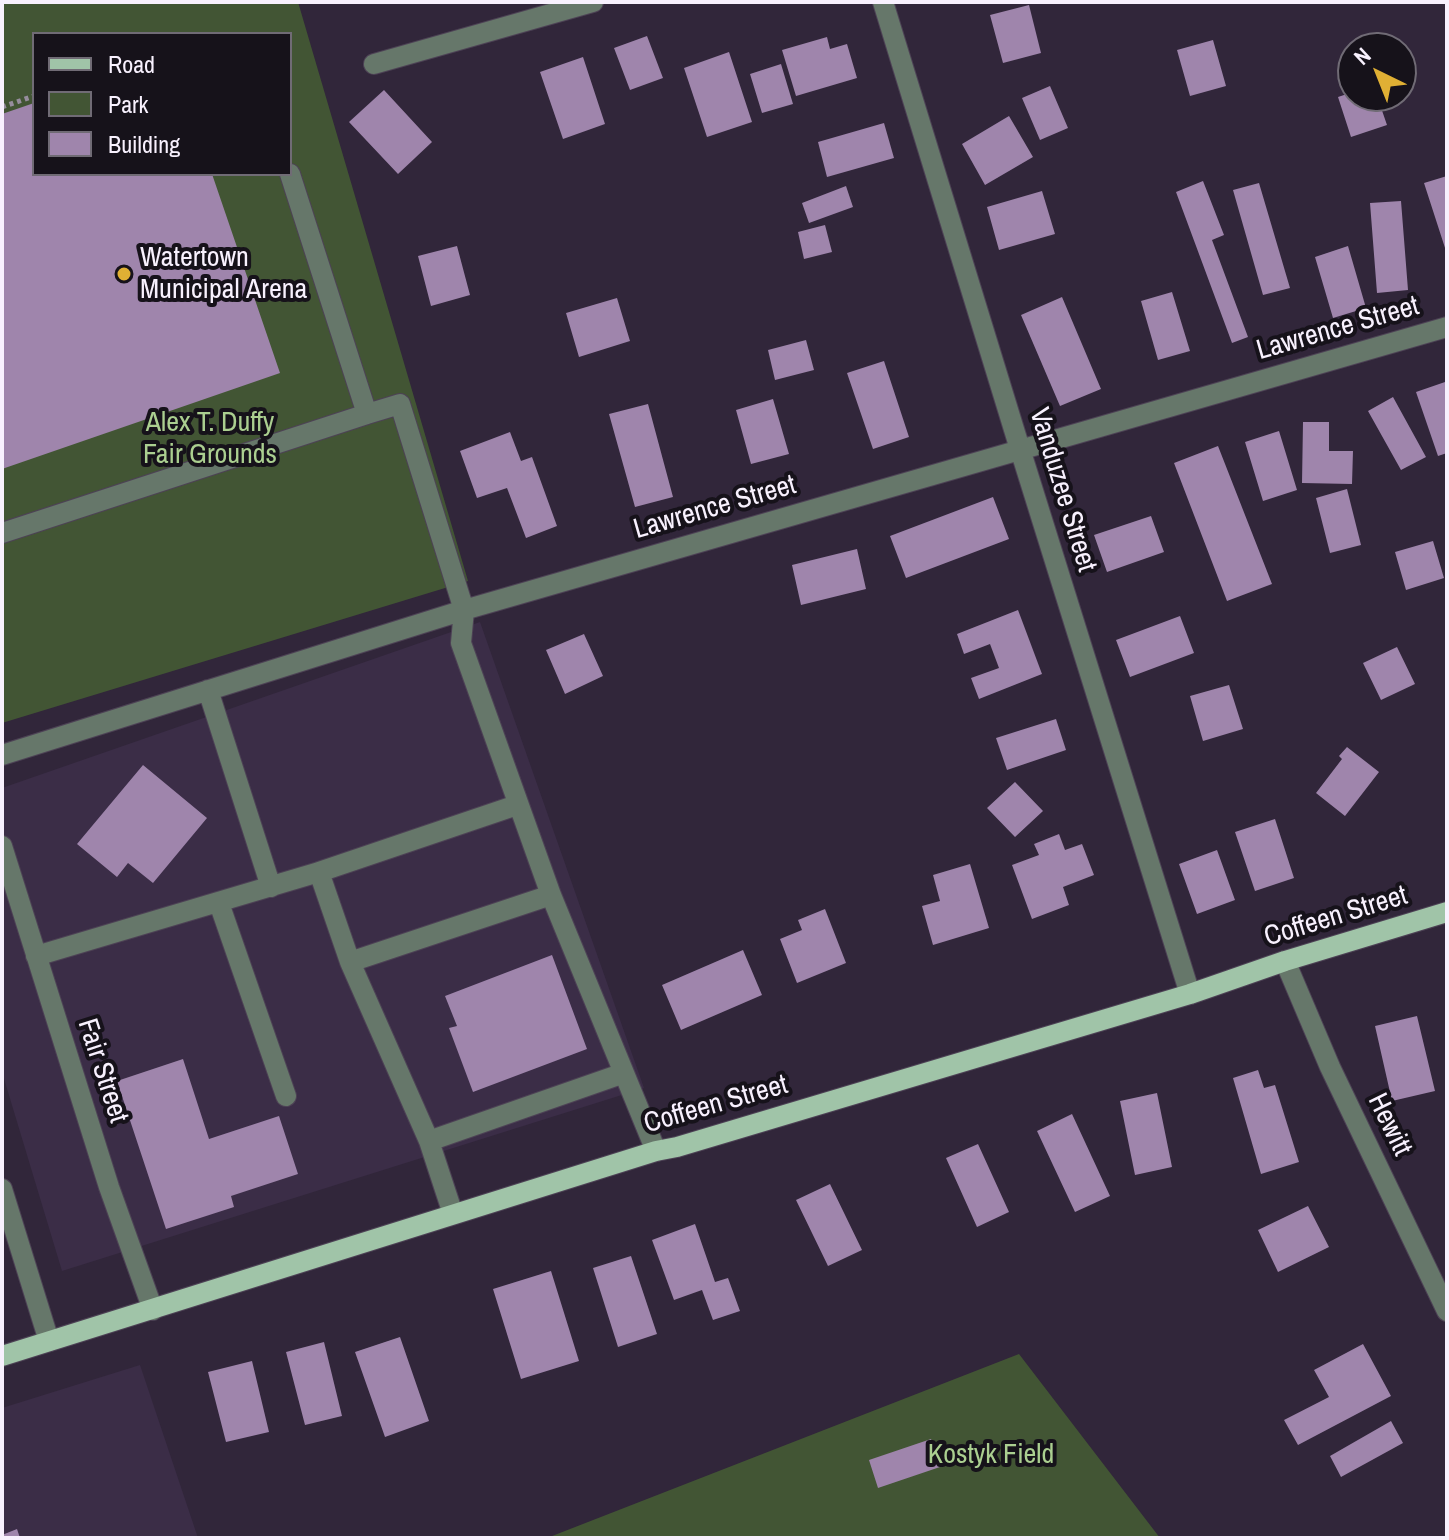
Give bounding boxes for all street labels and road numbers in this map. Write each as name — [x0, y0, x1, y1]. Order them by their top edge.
street label: Lawrence Street — [1253, 290, 1423, 368]
street label: Vanduzee Street — [1021, 404, 1103, 576]
street label: Lawrence Street — [630, 469, 800, 547]
street label: Coffeen Street — [1260, 879, 1412, 955]
street label: Fair Street — [69, 1015, 135, 1127]
street label: Coffeen Street — [640, 1068, 792, 1142]
street label: Hewitt — [1360, 1088, 1418, 1162]

